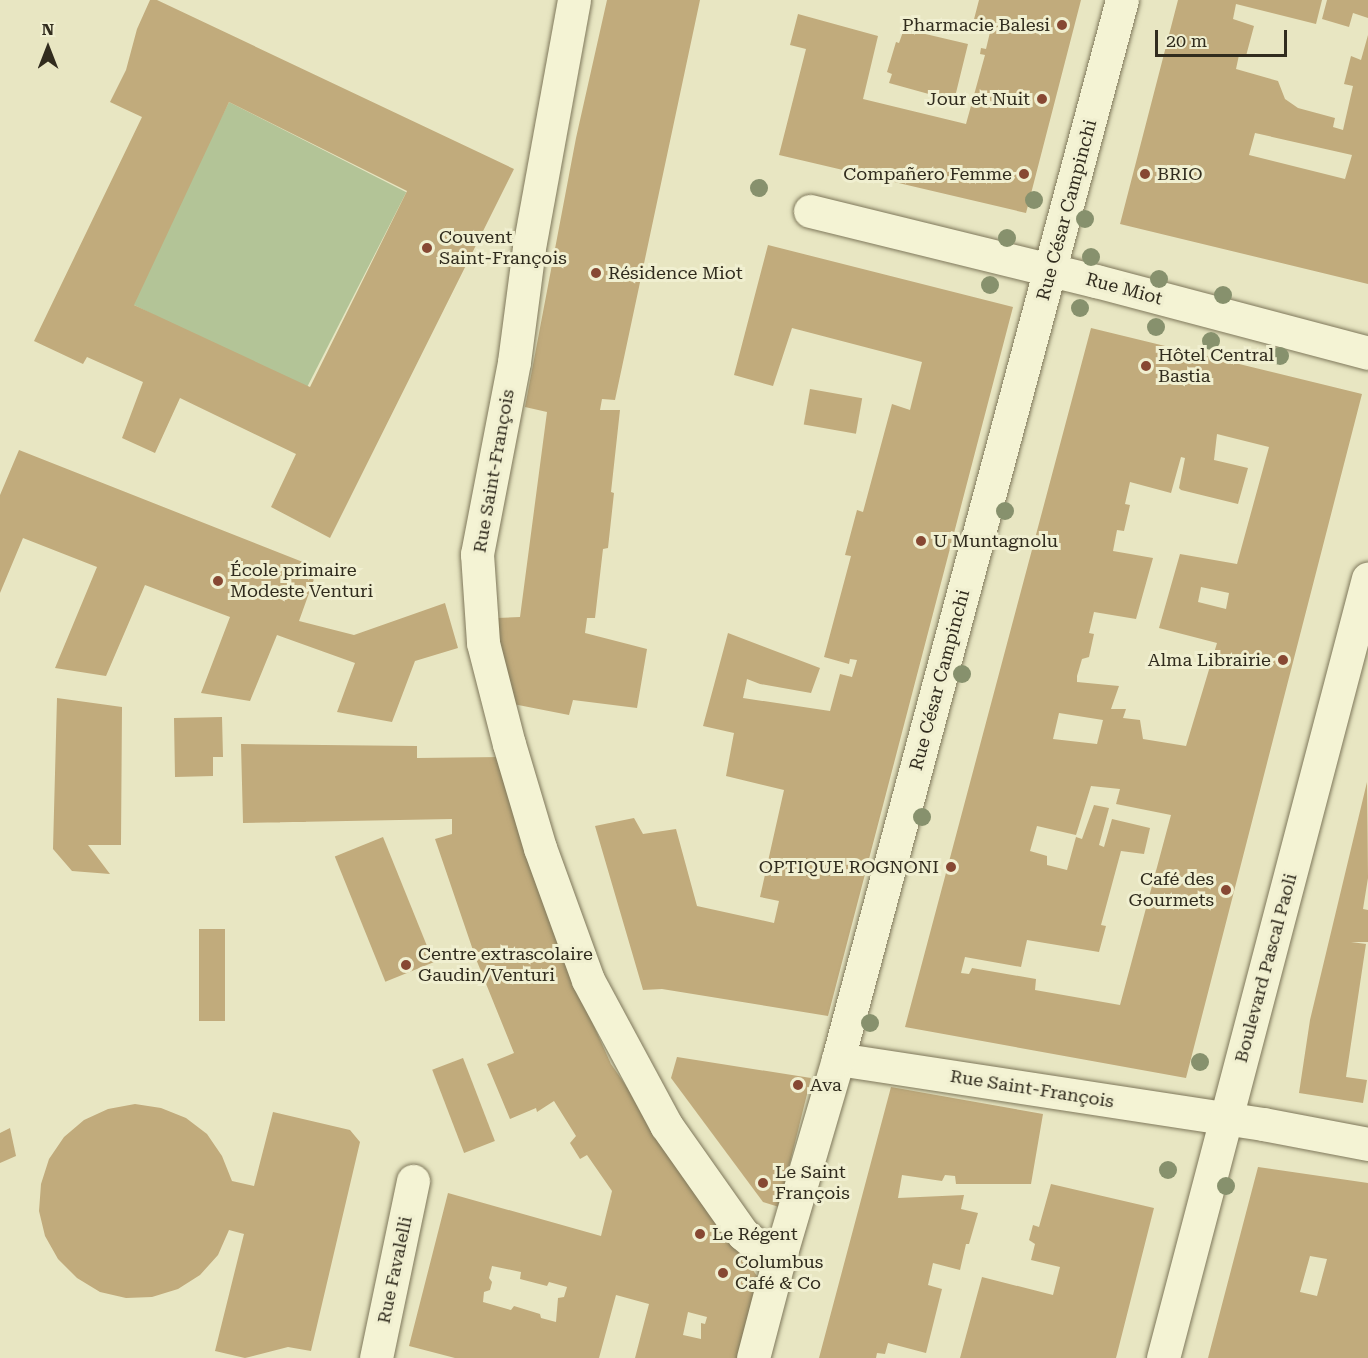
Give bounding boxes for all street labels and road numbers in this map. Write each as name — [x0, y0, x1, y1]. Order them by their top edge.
street label: Rue César Campinchi — [1032, 117, 1102, 303]
street label: Rue Miot — [1083, 268, 1165, 310]
street label: Rue Saint-François — [469, 388, 519, 554]
street label: Rue César Campinchi — [905, 587, 975, 773]
street label: Boulevard Pascal Paoli — [1230, 871, 1302, 1065]
street label: Rue Saint-François — [949, 1065, 1115, 1113]
street label: Rue Favalelli — [373, 1214, 417, 1326]

